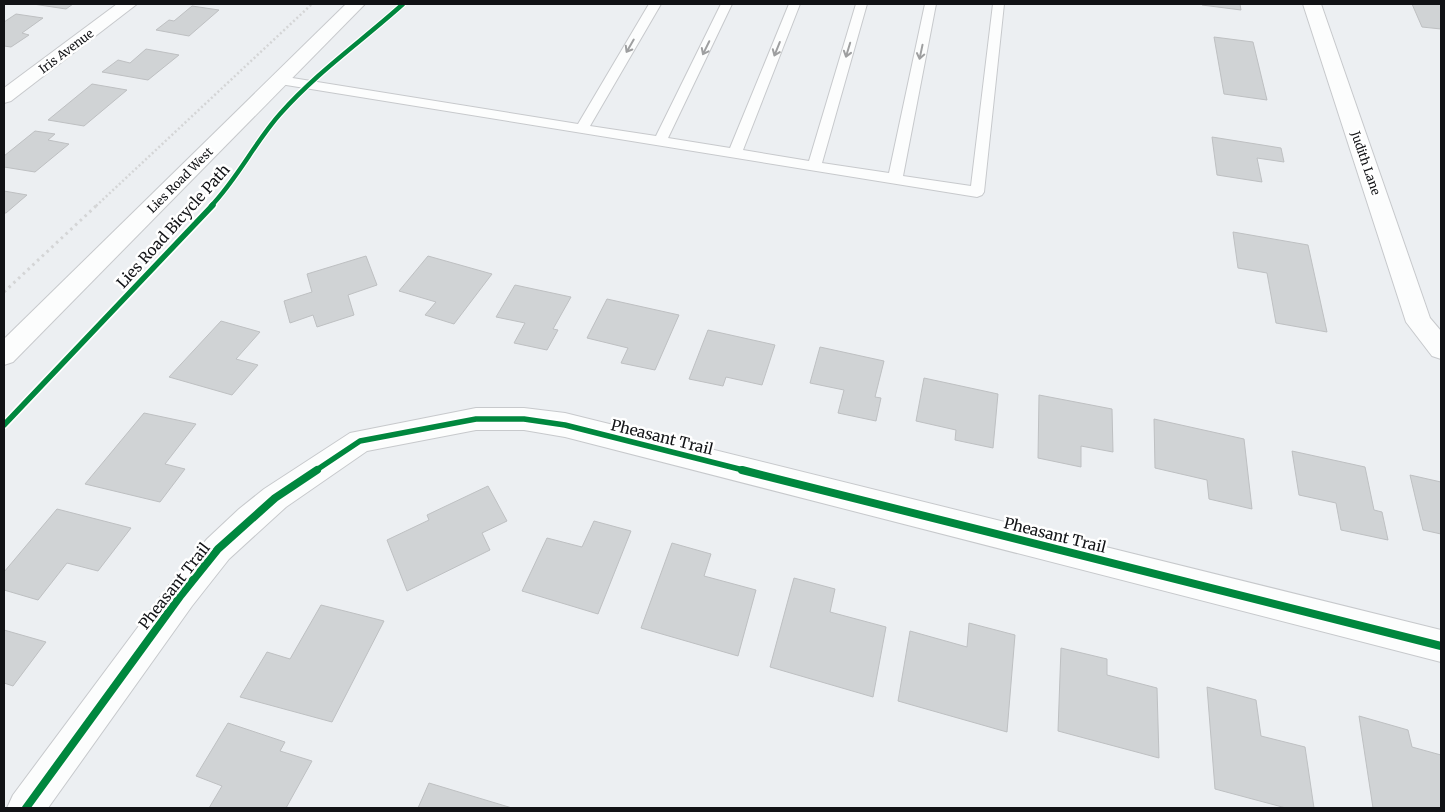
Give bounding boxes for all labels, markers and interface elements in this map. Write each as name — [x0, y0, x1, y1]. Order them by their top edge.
street label: Iris Avenue — [36, 26, 96, 76]
one-way arrow — [625, 38, 635, 52]
one-way arrow — [701, 40, 711, 55]
one-way arrow — [772, 41, 781, 56]
one-way arrow — [843, 42, 853, 58]
one-way arrow — [916, 43, 925, 59]
street label: Judith Lane — [1348, 128, 1384, 197]
street label: Lies Road West — [144, 144, 216, 216]
street label: Lies Road Bicycle Path — [112, 160, 234, 292]
street label: Pheasant Trail — [609, 415, 715, 459]
street label: Pheasant Trail — [1002, 513, 1108, 557]
street label: Pheasant Trail — [134, 539, 214, 633]

